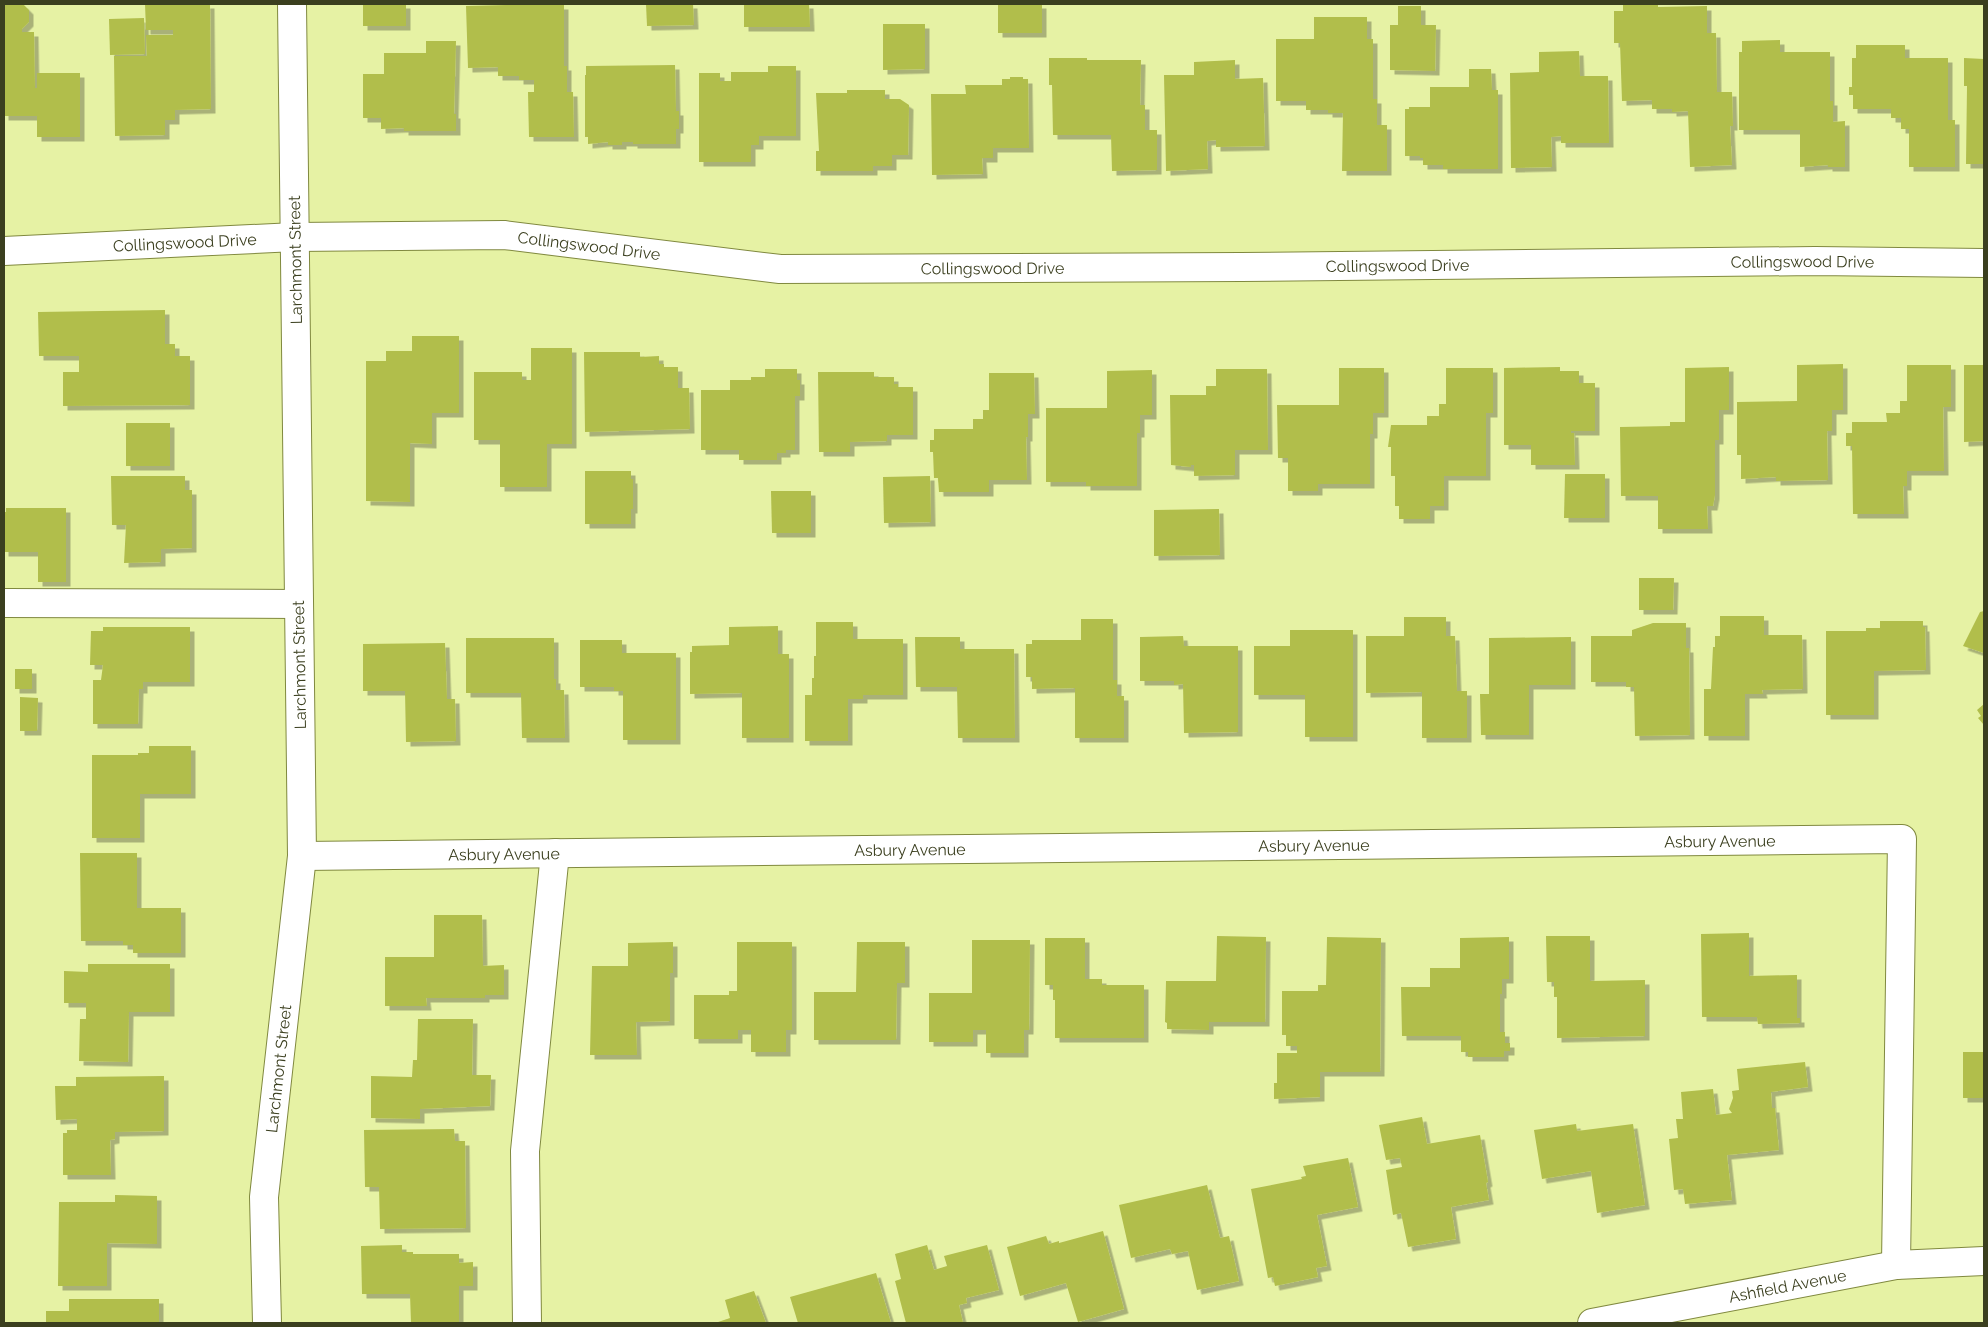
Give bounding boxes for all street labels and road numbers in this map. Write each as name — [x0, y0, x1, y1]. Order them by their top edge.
street label: Larchmont Street — [285, 195, 306, 325]
street label: Collingswood Drive — [517, 228, 661, 264]
street label: Collingswood Drive — [113, 230, 257, 256]
street label: Collingswood Drive — [1731, 252, 1874, 272]
street label: Collingswood Drive — [1326, 256, 1469, 276]
street label: Collingswood Drive — [921, 259, 1064, 278]
street label: Larchmont Street — [289, 600, 310, 730]
street label: Asbury Avenue — [1664, 831, 1776, 852]
street label: Asbury Avenue — [1258, 836, 1370, 856]
street label: Asbury Avenue — [854, 840, 966, 860]
street label: Asbury Avenue — [448, 844, 560, 864]
street label: Larchmont Street — [262, 1003, 295, 1134]
street label: Ashfield Avenue — [1727, 1266, 1848, 1307]

